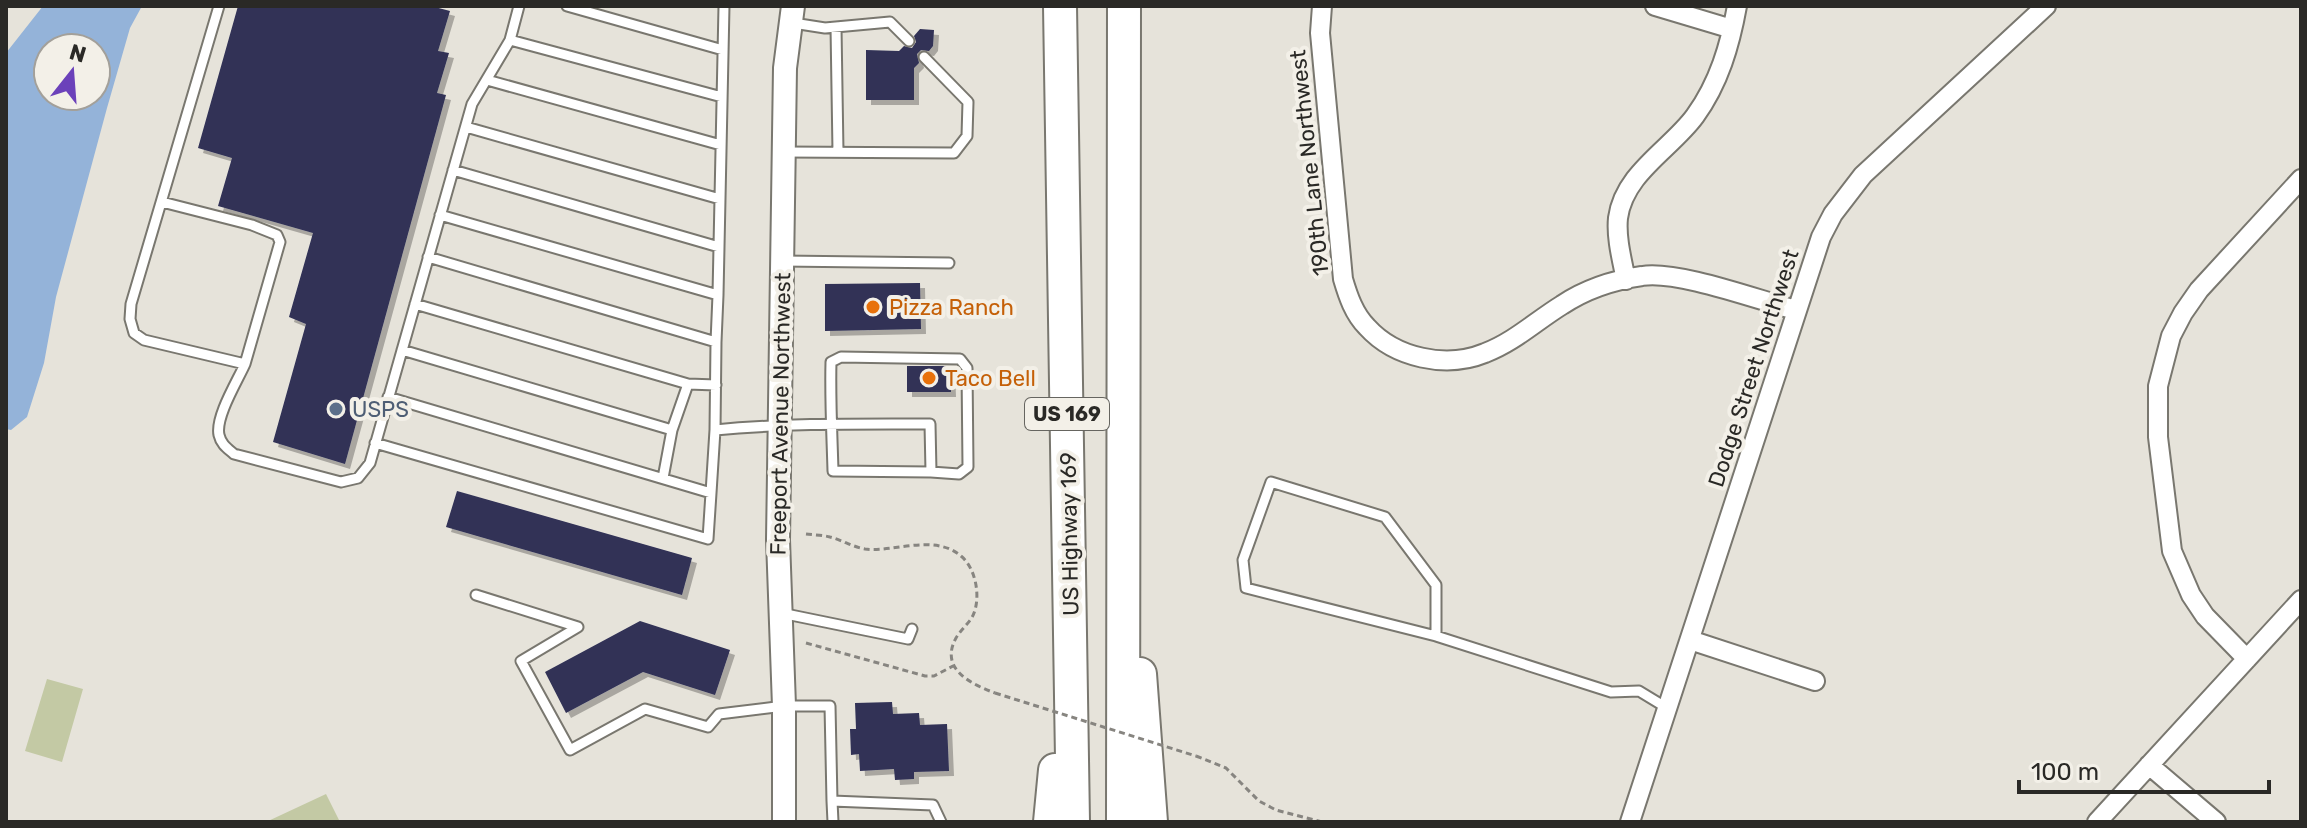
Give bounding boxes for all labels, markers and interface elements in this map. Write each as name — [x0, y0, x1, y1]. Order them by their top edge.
north arrow — [32, 32, 112, 112]
text: N — [66, 38, 89, 69]
street label: 190th Lane Northwest — [1284, 48, 1335, 277]
street label: Dodge Street Northwest — [1702, 246, 1805, 490]
street label: Freeport Avenue Northwest — [765, 272, 796, 556]
place label: Pizza Ranch — [889, 294, 1014, 321]
marker: Pizza Ranch — [864, 298, 882, 316]
place label: Taco Bell — [945, 365, 1036, 392]
marker: Taco Bell — [920, 369, 938, 387]
place label: USPS — [352, 396, 409, 423]
road number: US 169 — [1025, 398, 1109, 430]
marker: USPS — [327, 400, 345, 418]
street label: US Highway 169 — [1055, 452, 1084, 616]
scale bar — [2019, 744, 2269, 794]
text: 100 m — [2031, 758, 2099, 786]

